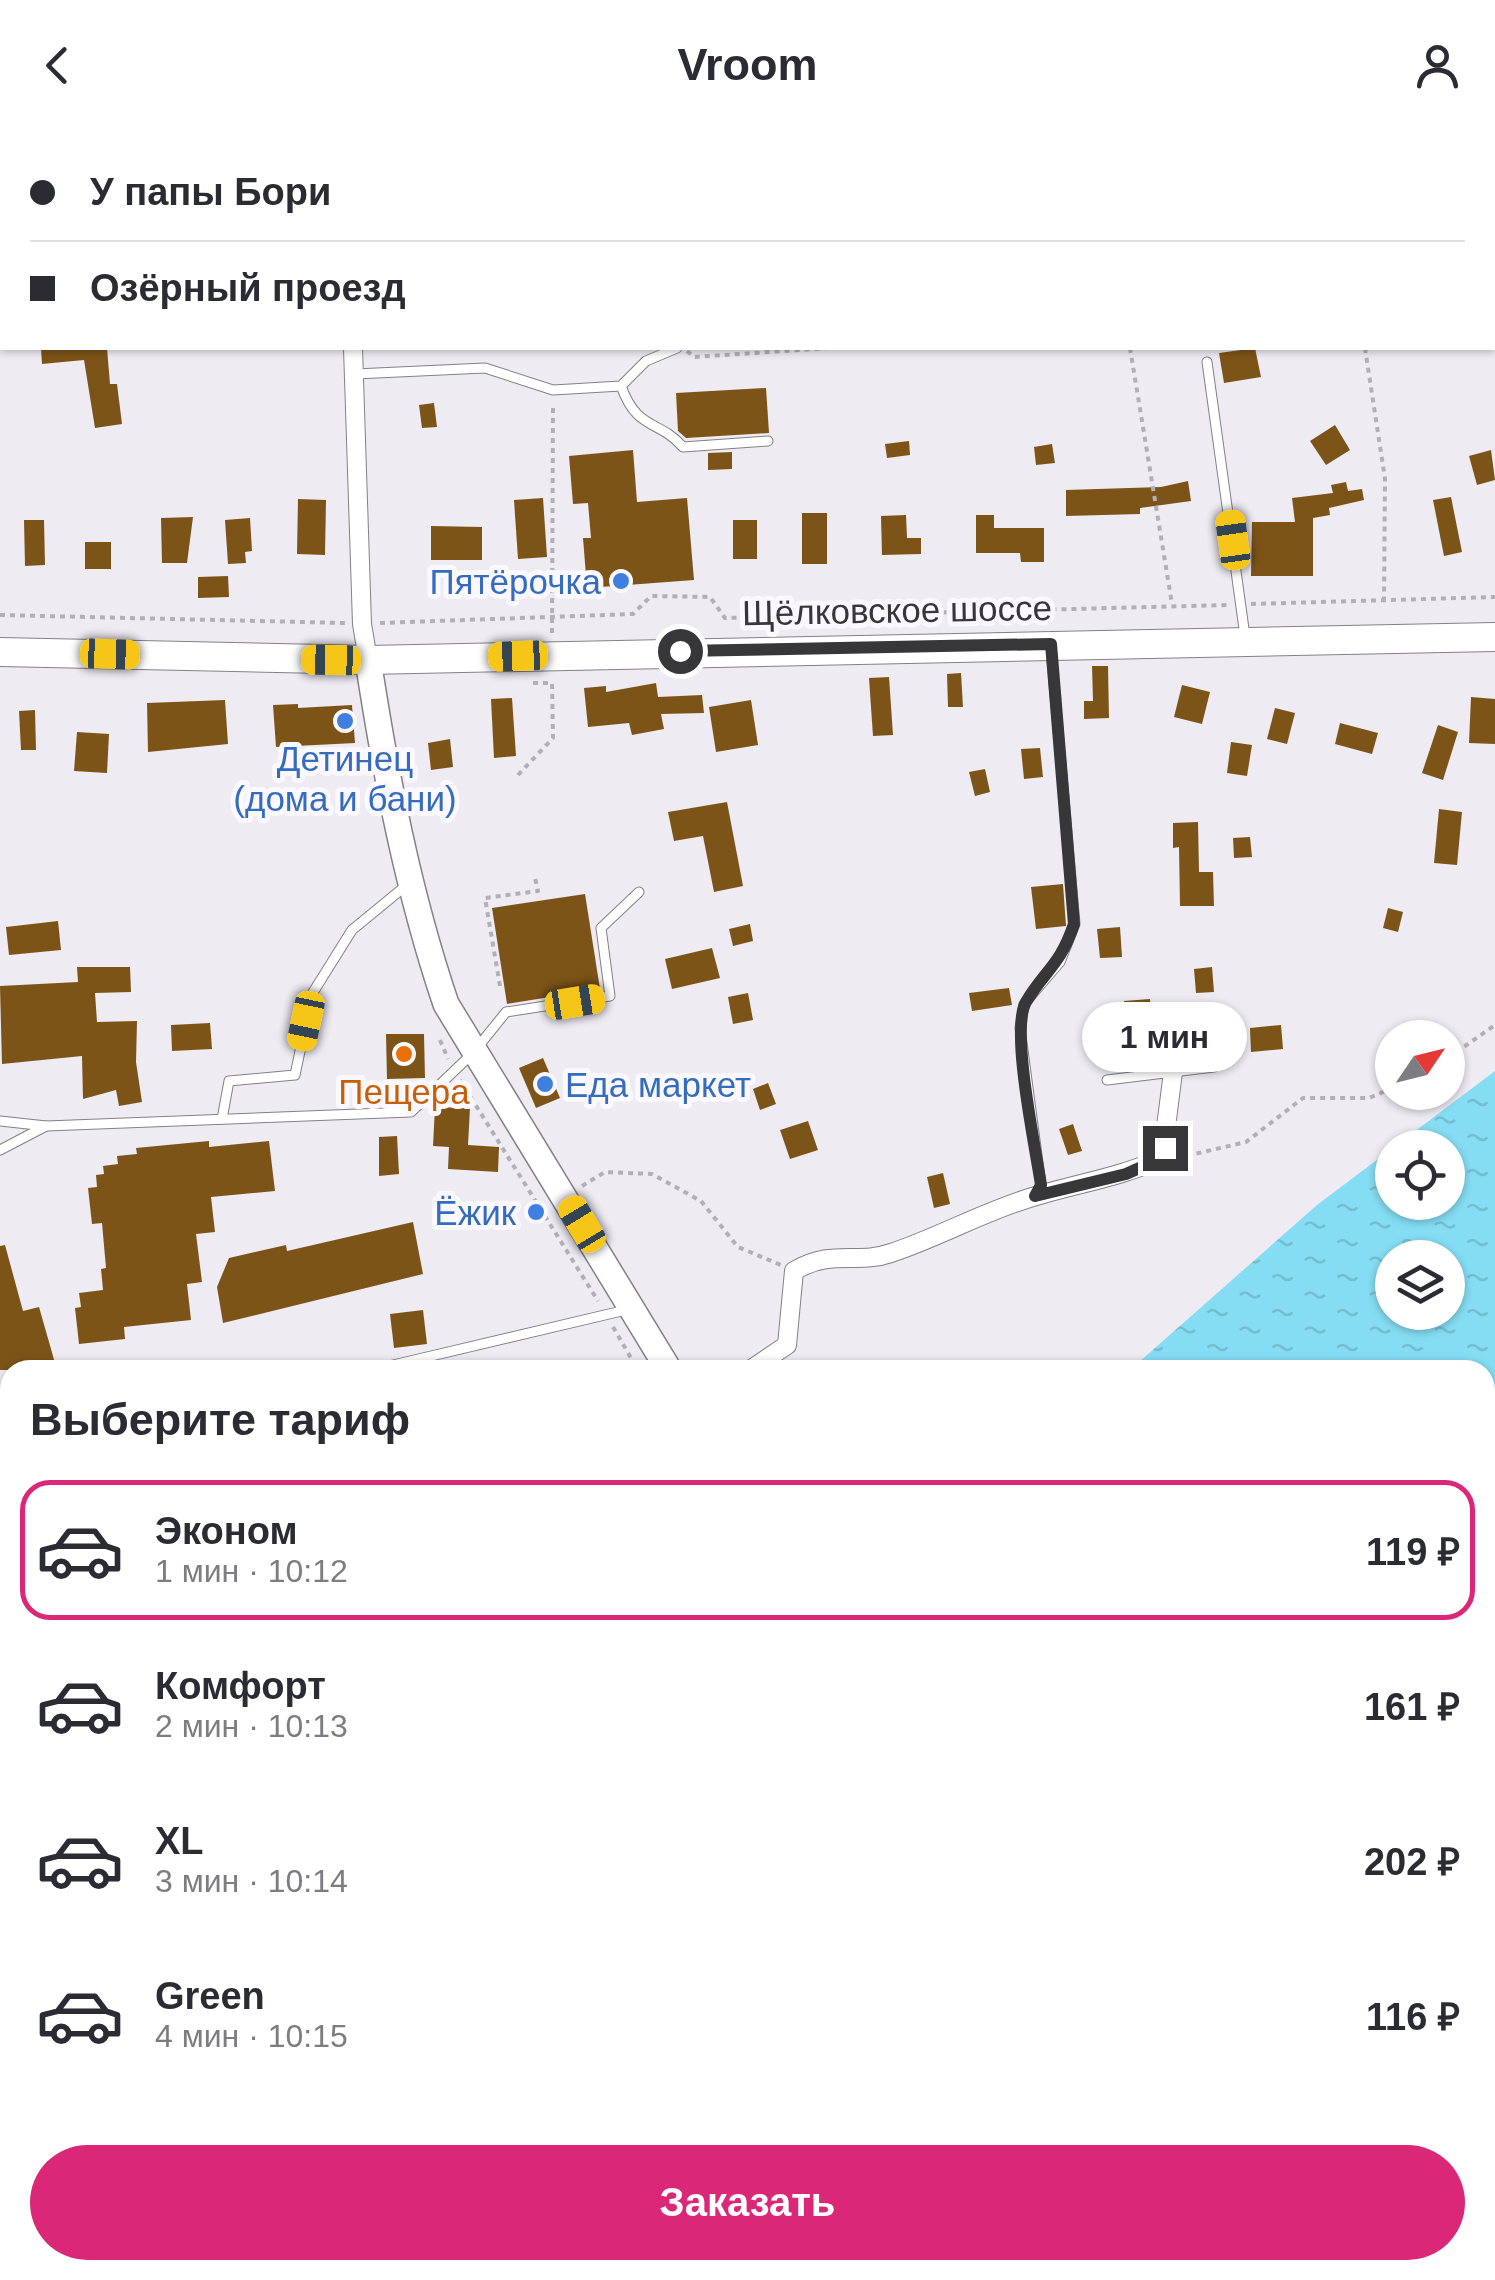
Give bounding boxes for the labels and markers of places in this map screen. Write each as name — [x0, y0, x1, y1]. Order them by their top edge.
place label: Пятёрочка — [429, 562, 602, 601]
marker: Пятёрочка — [610, 570, 632, 592]
marker: Детинец (дома и бани) — [334, 710, 356, 732]
place label: Детинец (дома и бани) — [233, 739, 457, 818]
marker: Пещера — [393, 1043, 415, 1065]
place label: Еда маркет — [565, 1065, 751, 1104]
place label: Пещера — [338, 1072, 470, 1111]
marker: Еда маркет — [534, 1073, 556, 1095]
place label: Ёжик — [434, 1193, 517, 1232]
marker: Ёжик — [525, 1201, 547, 1223]

